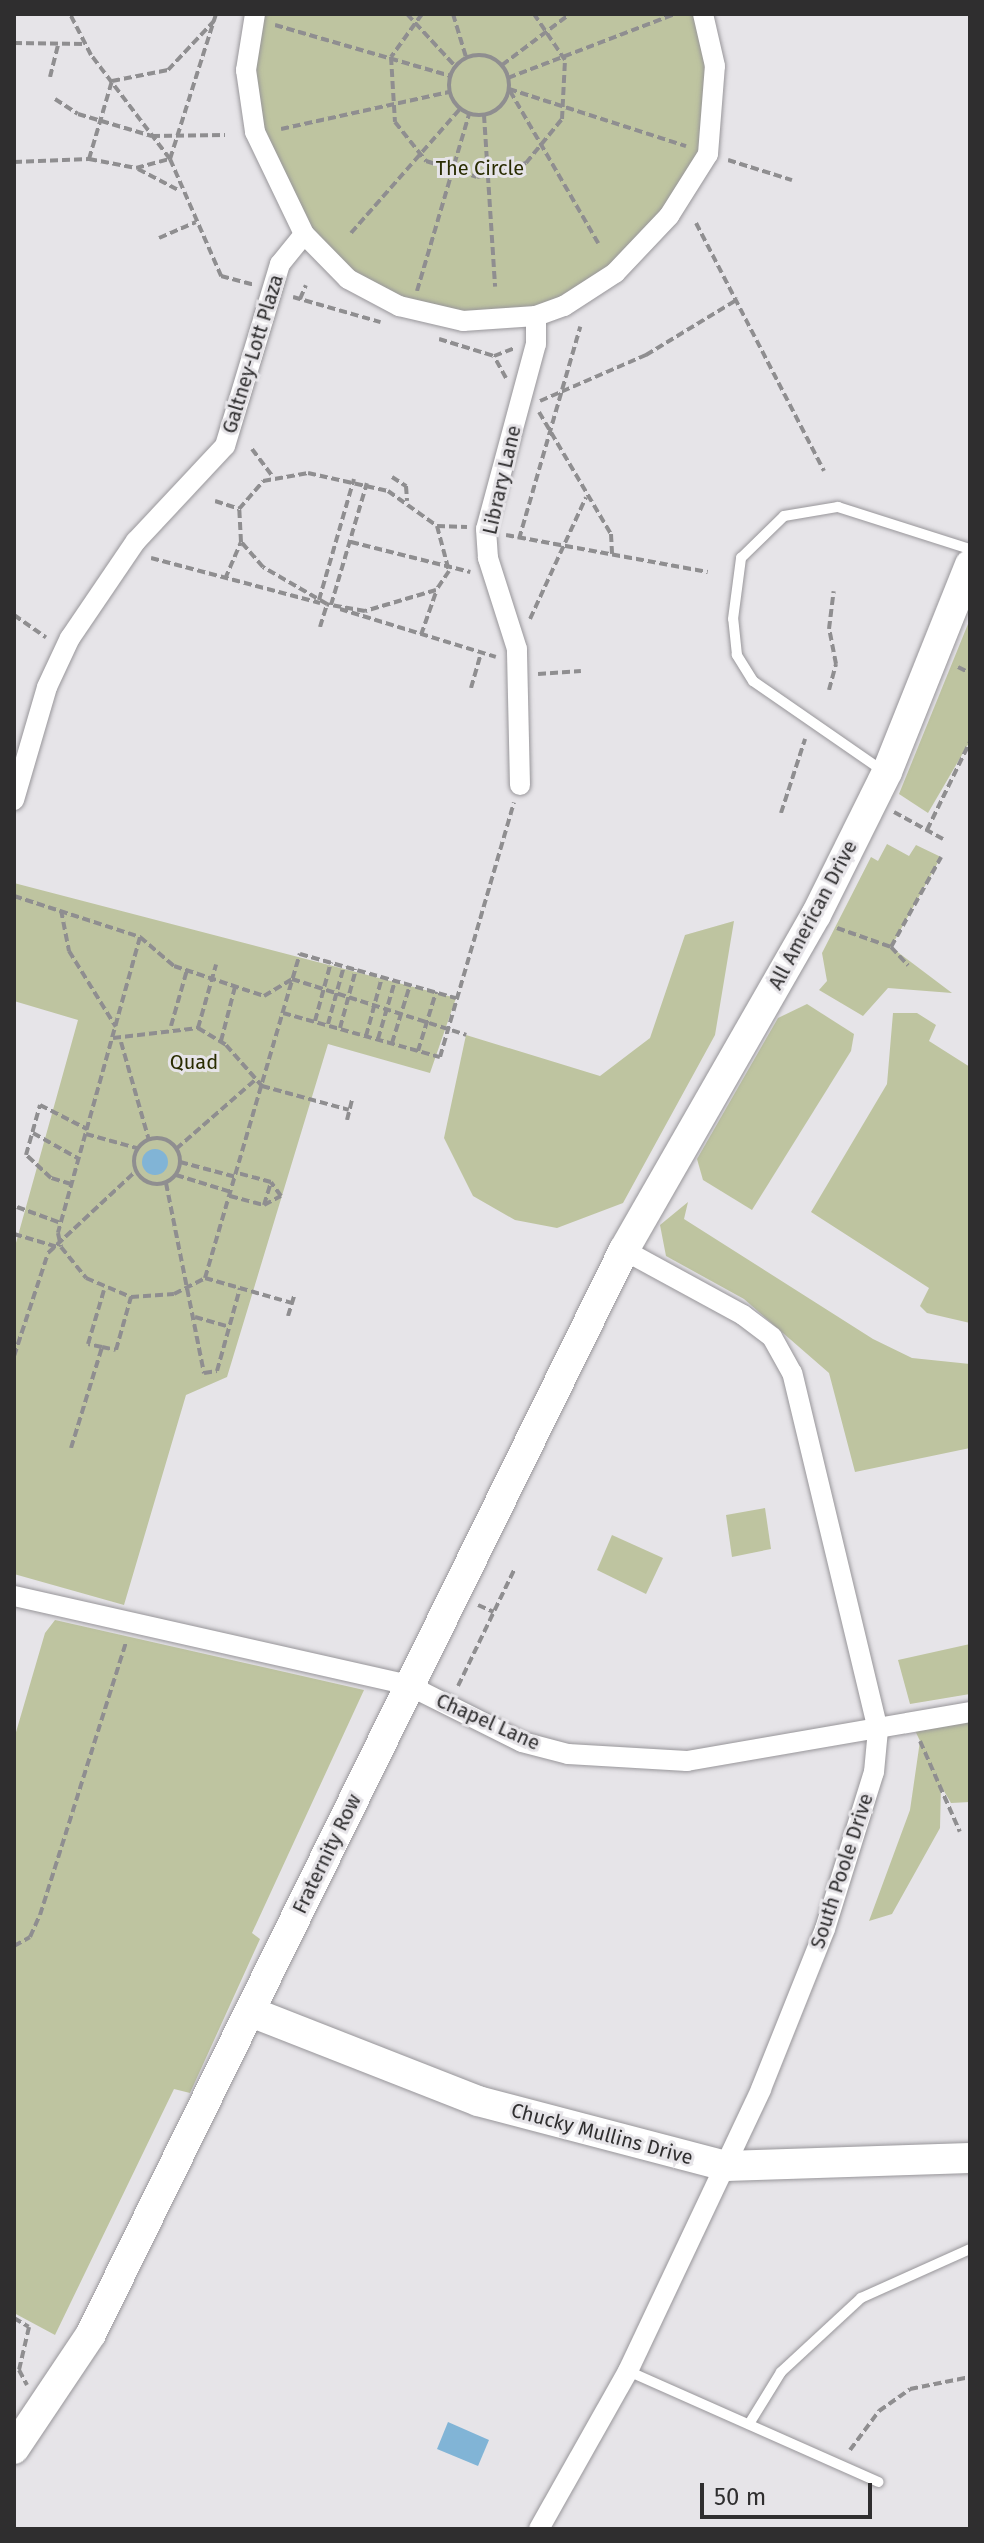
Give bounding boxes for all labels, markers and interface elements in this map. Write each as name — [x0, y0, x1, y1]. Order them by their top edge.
park label: The Circle — [436, 156, 524, 180]
street label: Galtney-Lott Plaza — [217, 272, 289, 436]
street label: Library Lane — [478, 423, 526, 537]
street label: All American Drive — [764, 836, 862, 994]
park label: Quad — [170, 1050, 218, 1074]
street label: Chapel Lane — [433, 1689, 543, 1755]
street label: Fraternity Row — [288, 1790, 366, 1918]
street label: South Poole Drive — [806, 1790, 878, 1952]
street label: Chucky Mullins Drive — [509, 2098, 695, 2170]
scale bar — [704, 2467, 876, 2517]
text: 50 m — [714, 2483, 766, 2511]

